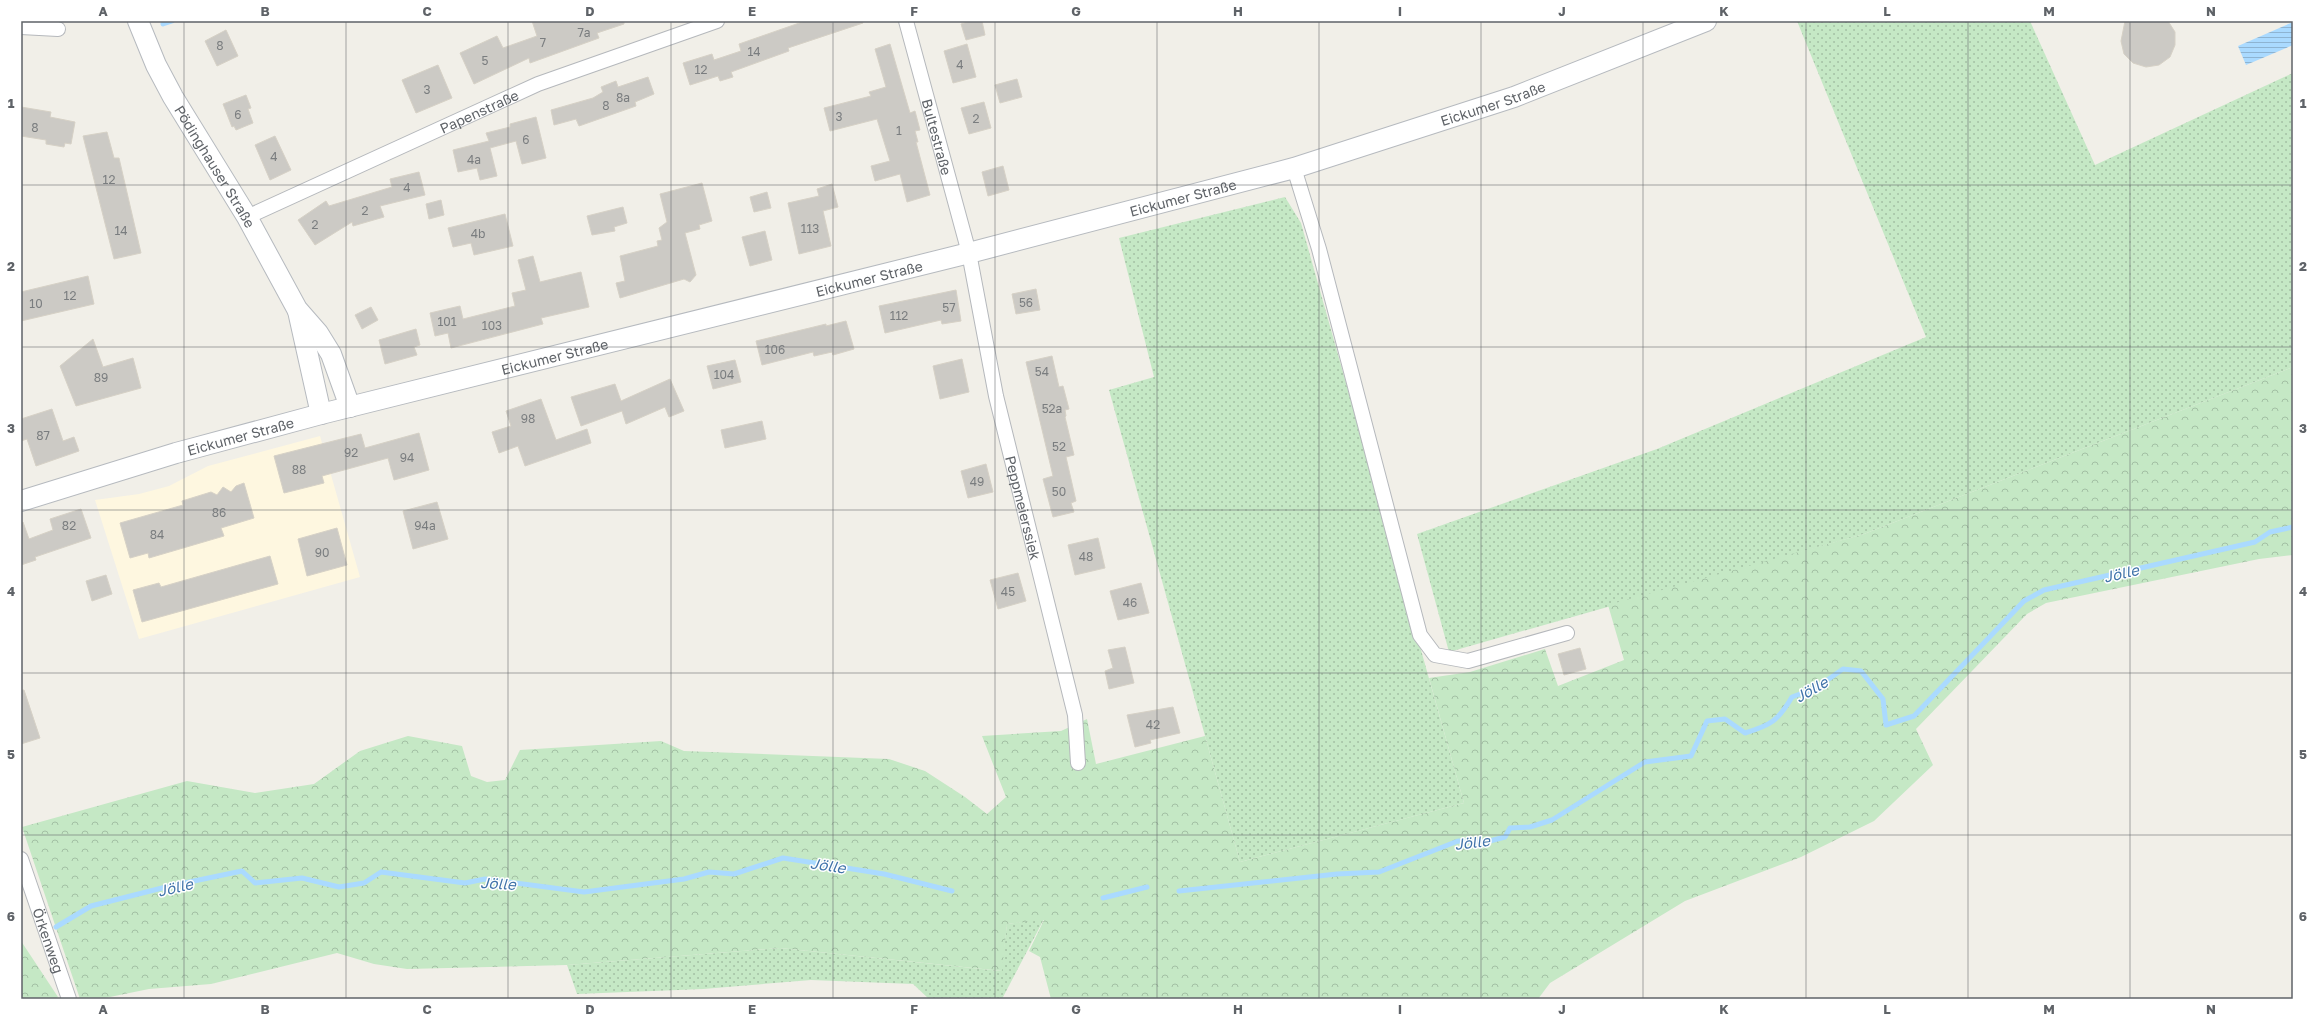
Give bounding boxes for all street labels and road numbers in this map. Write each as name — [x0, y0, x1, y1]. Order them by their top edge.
street label: Eickumer Straße — [1438, 77, 1547, 129]
street label: Papenstraße — [437, 86, 521, 136]
street label: Bultestraße — [919, 97, 956, 177]
street label: Pödinghauser Straße — [172, 102, 259, 230]
street label: Eickumer Straße — [1128, 175, 1238, 219]
street label: Eickumer Straße — [814, 256, 924, 299]
street label: Eickumer Straße — [499, 335, 610, 377]
street label: Eickumer Straße — [185, 413, 296, 458]
street label: Peppmeierssiek — [1003, 454, 1045, 562]
street label: Örkenweg — [30, 905, 68, 975]

